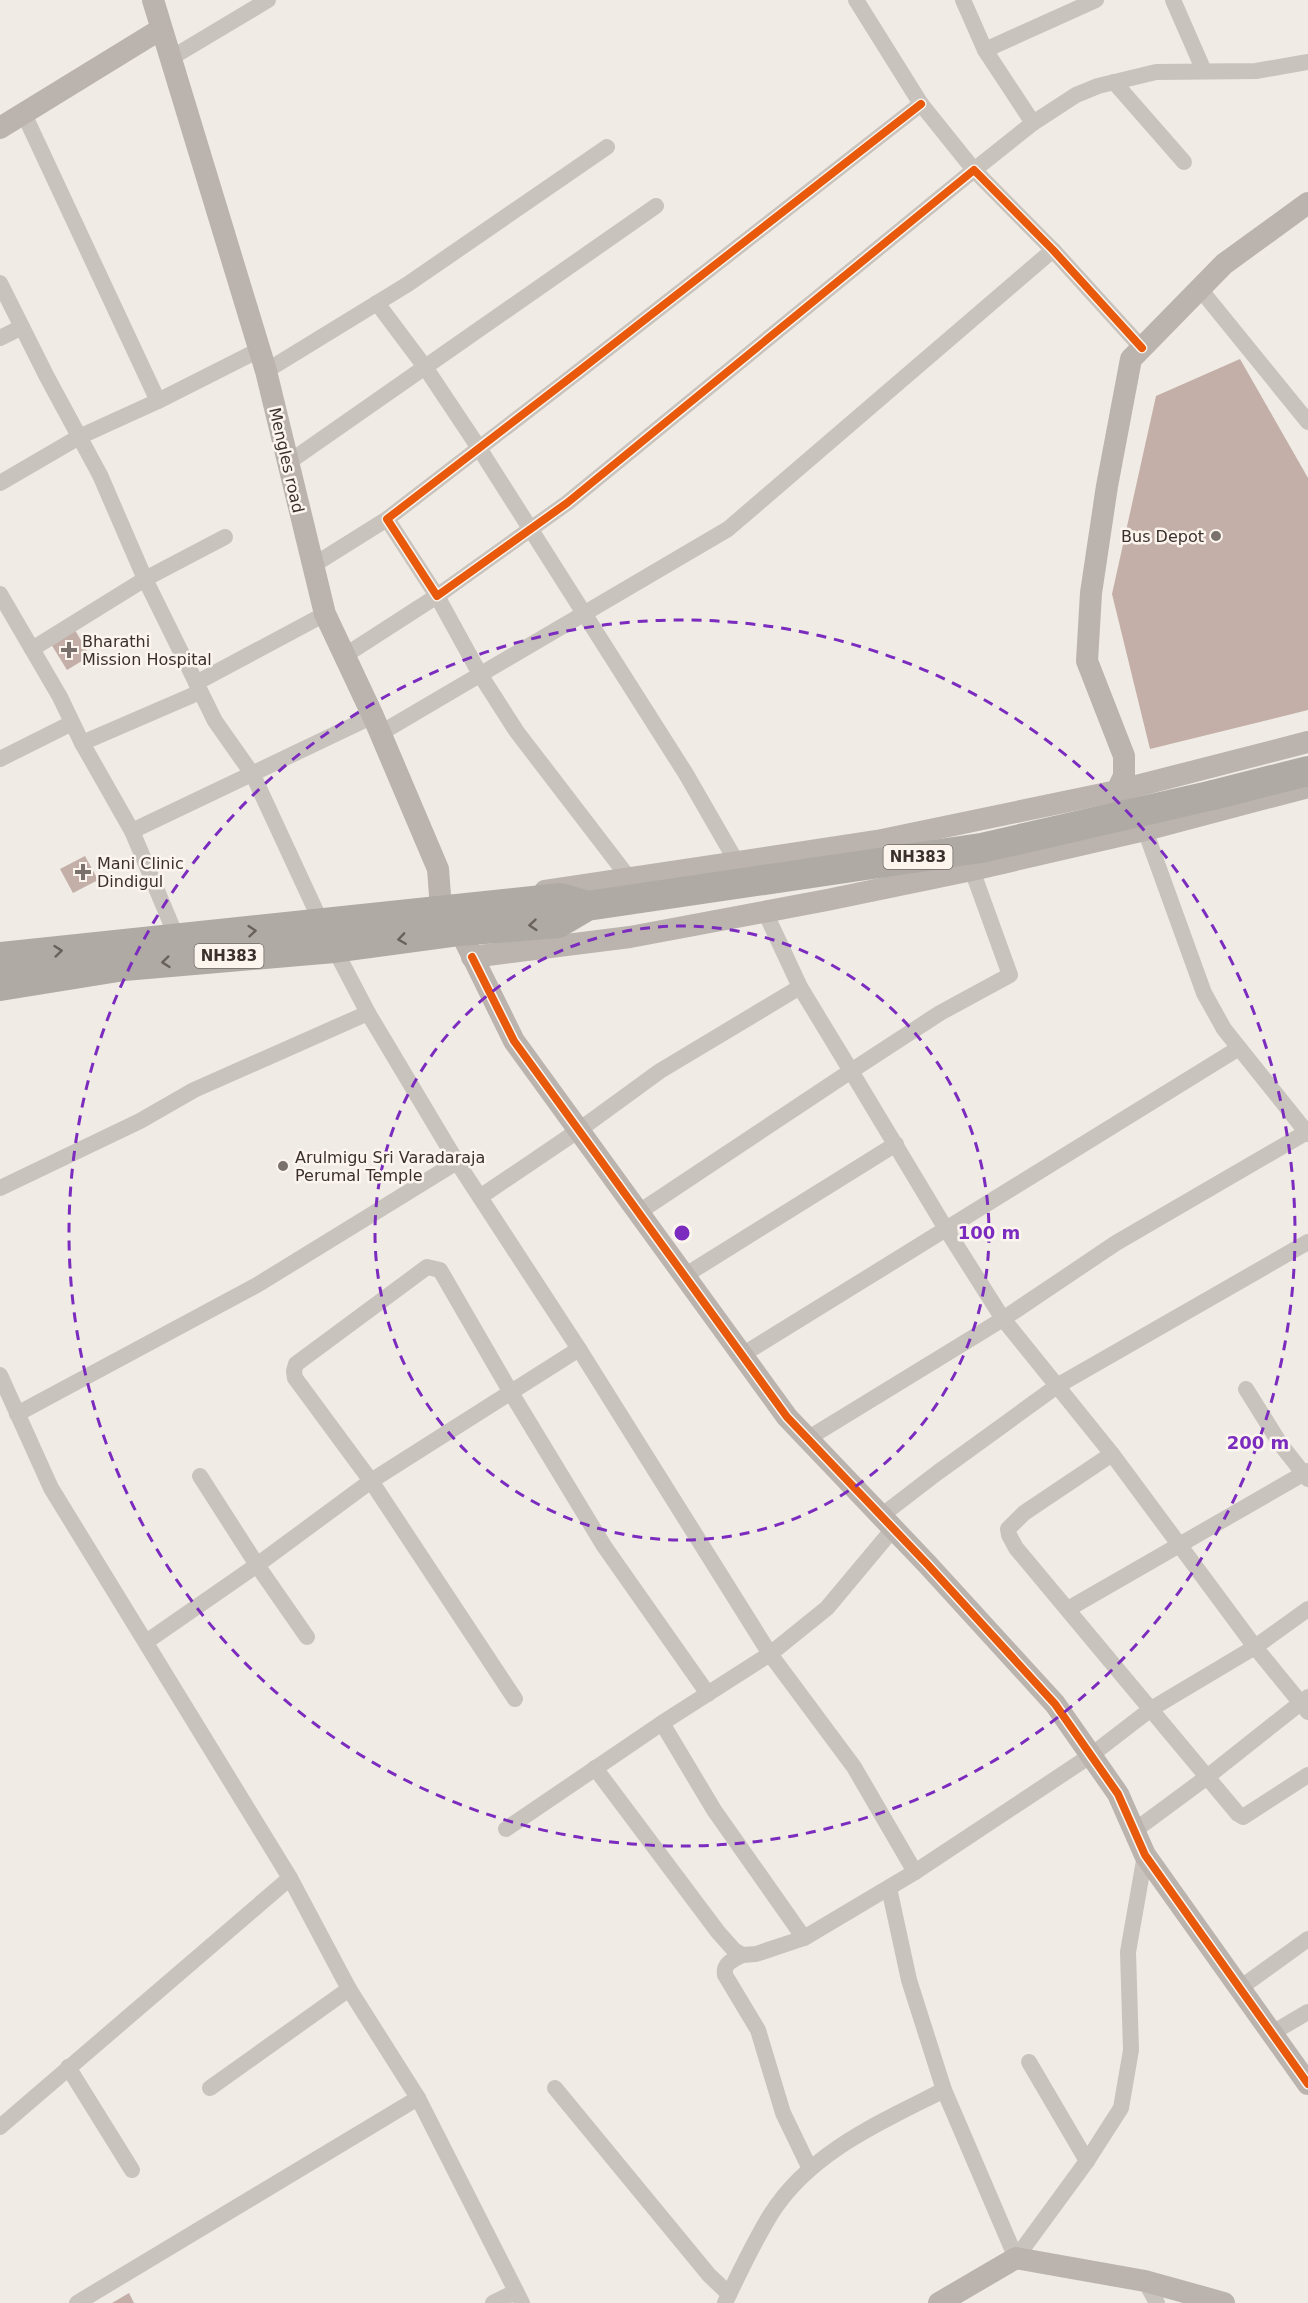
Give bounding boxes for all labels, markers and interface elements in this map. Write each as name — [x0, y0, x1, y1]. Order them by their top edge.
street label: Mengles road — [265, 406, 308, 515]
place label: Bus Depot — [1121, 527, 1204, 546]
marker: Bus Depot — [1209, 529, 1223, 543]
place label: Bharathi Mission Hospital — [82, 632, 212, 669]
marker: Bharathi Mission Hospital — [60, 641, 78, 659]
road number: NH383 — [884, 845, 952, 869]
place label: Mani Clinic Dindigul — [97, 854, 184, 891]
marker: Mani Clinic Dindigul — [74, 863, 92, 881]
one-way arrow — [528, 919, 537, 932]
one-way arrow — [248, 925, 257, 938]
one-way arrow — [397, 932, 406, 945]
road number: NH383 — [194, 944, 264, 968]
one-way arrow — [54, 945, 63, 958]
one-way arrow — [161, 955, 170, 968]
place label: Arulmigu Sri Varadaraja Perumal Temple — [295, 1148, 485, 1185]
marker: Arulmigu Sri Varadaraja Perumal Temple — [276, 1159, 290, 1173]
text: 100 m — [958, 1222, 1020, 1243]
centre of rings — [672, 1223, 692, 1243]
text: 200 m — [1227, 1432, 1289, 1453]

